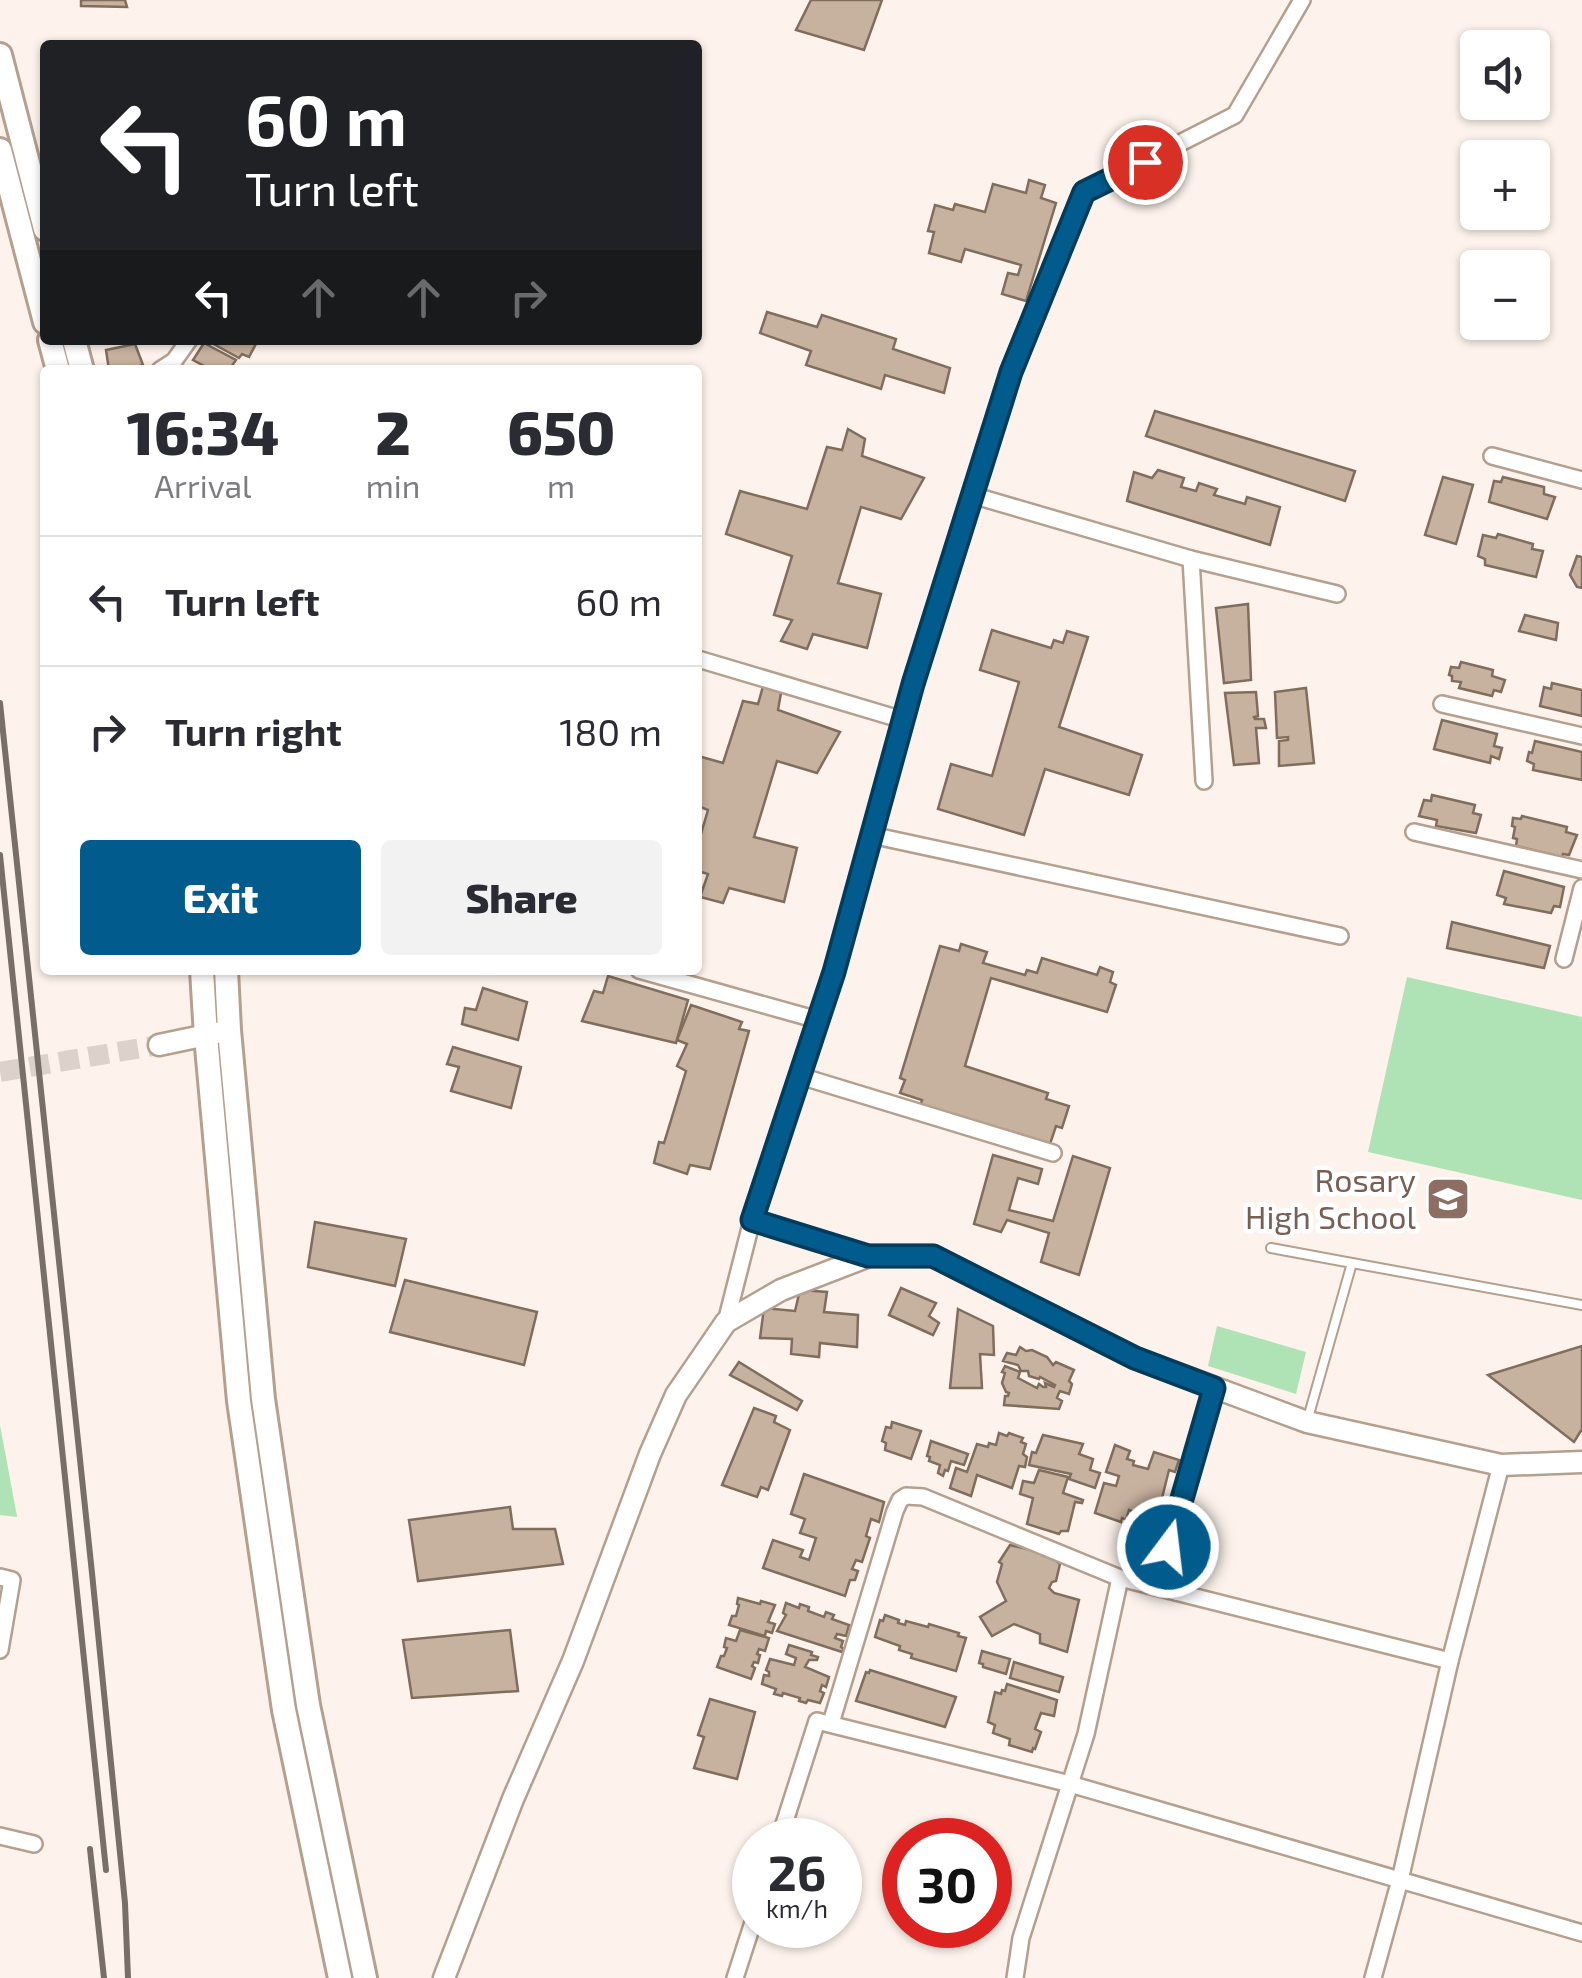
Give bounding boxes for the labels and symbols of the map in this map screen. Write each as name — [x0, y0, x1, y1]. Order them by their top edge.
pin — [1103, 120, 1188, 205]
place label: Rosary High School — [1245, 1160, 1416, 1235]
school or university icon: Rosary High School — [1425, 1176, 1471, 1222]
position arrow — [1116, 1495, 1220, 1599]
speed limit sign: 30 — [882, 1818, 1012, 1948]

